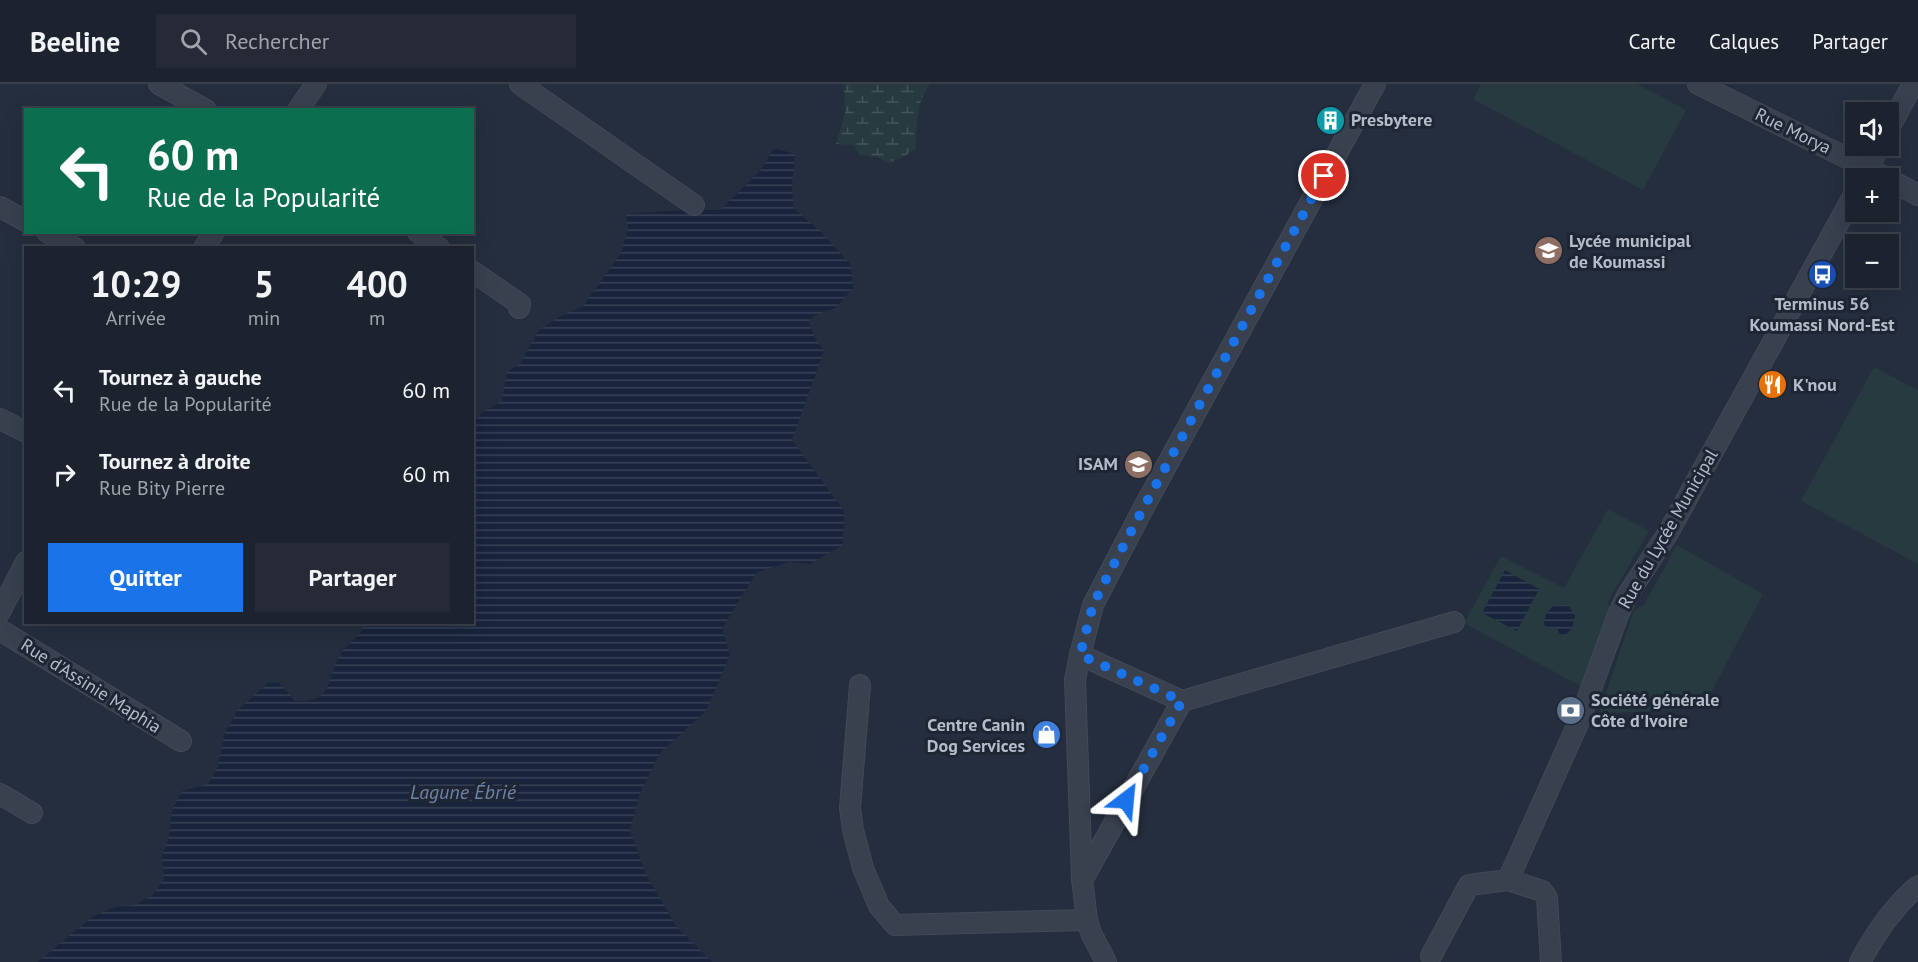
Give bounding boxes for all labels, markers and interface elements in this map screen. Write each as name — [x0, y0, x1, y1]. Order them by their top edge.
search box — [156, 14, 576, 68]
text: Beeline — [30, 23, 120, 60]
icon: search — [177, 25, 210, 58]
text: Rechercher — [225, 27, 329, 55]
text: Carte — [1629, 28, 1676, 55]
text: Calques — [1709, 28, 1779, 55]
text: Partager — [1812, 28, 1888, 55]
street label: Rue Morya — [1752, 102, 1835, 159]
map controls — [1845, 102, 1899, 288]
button: sound — [1845, 102, 1899, 156]
building icon: Presbytere — [1314, 104, 1346, 136]
place label: Presbytere — [1351, 108, 1432, 131]
text: 60 m — [147, 127, 239, 182]
icon: left — [48, 132, 126, 210]
pin — [1298, 150, 1349, 201]
icon: arrive — [1307, 159, 1340, 192]
button: + — [1845, 168, 1899, 222]
text: Rue de la Popularité — [147, 180, 380, 214]
place label: Lycée municipal de Koumassi — [1569, 229, 1692, 273]
button: − — [1845, 234, 1899, 288]
school or university icon: Lycée municipal de Koumassi — [1532, 235, 1564, 267]
bus stop icon: Terminus 56 Koumassi Nord-Est — [1806, 259, 1838, 291]
text: 10:29 — [90, 260, 182, 307]
text: 5 — [254, 260, 274, 307]
text: 400 — [347, 260, 408, 307]
place label: Terminus 56 Koumassi Nord-Est — [1750, 292, 1895, 336]
text: Arrivée — [106, 305, 166, 331]
text: min — [248, 305, 280, 331]
text: m — [369, 305, 385, 331]
text: Tournez à gauche — [99, 363, 262, 391]
restaurant icon: K'nou — [1756, 369, 1788, 401]
place label: K'nou — [1793, 373, 1837, 396]
icon: left — [48, 374, 81, 407]
text: 60 m — [402, 376, 450, 404]
text: Rue de la Popularité — [99, 391, 272, 417]
street label: Rue du Lycée Municipal — [1613, 444, 1723, 613]
text: Tournez à droite — [99, 447, 251, 475]
school or university icon: ISAM — [1123, 448, 1155, 480]
place label: ISAM — [1078, 452, 1118, 475]
icon: right — [48, 458, 81, 491]
text: 60 m — [402, 460, 450, 488]
text: Rue Bity Pierre — [99, 475, 225, 501]
button: Quitter — [48, 543, 243, 612]
button: Partager — [255, 543, 450, 612]
street label: Rue d'Assinie Maphia — [17, 633, 166, 738]
place label: Société générale Côte d'Ivoire — [1591, 688, 1719, 732]
bank icon: Société générale Côte d'Ivoire — [1554, 694, 1586, 726]
place label: Centre Canin Dog Services — [927, 713, 1025, 757]
shop icon: Centre Canin Dog Services — [1030, 719, 1062, 751]
position arrow — [1094, 768, 1158, 832]
water label: Lagune Ébrié — [410, 779, 517, 805]

